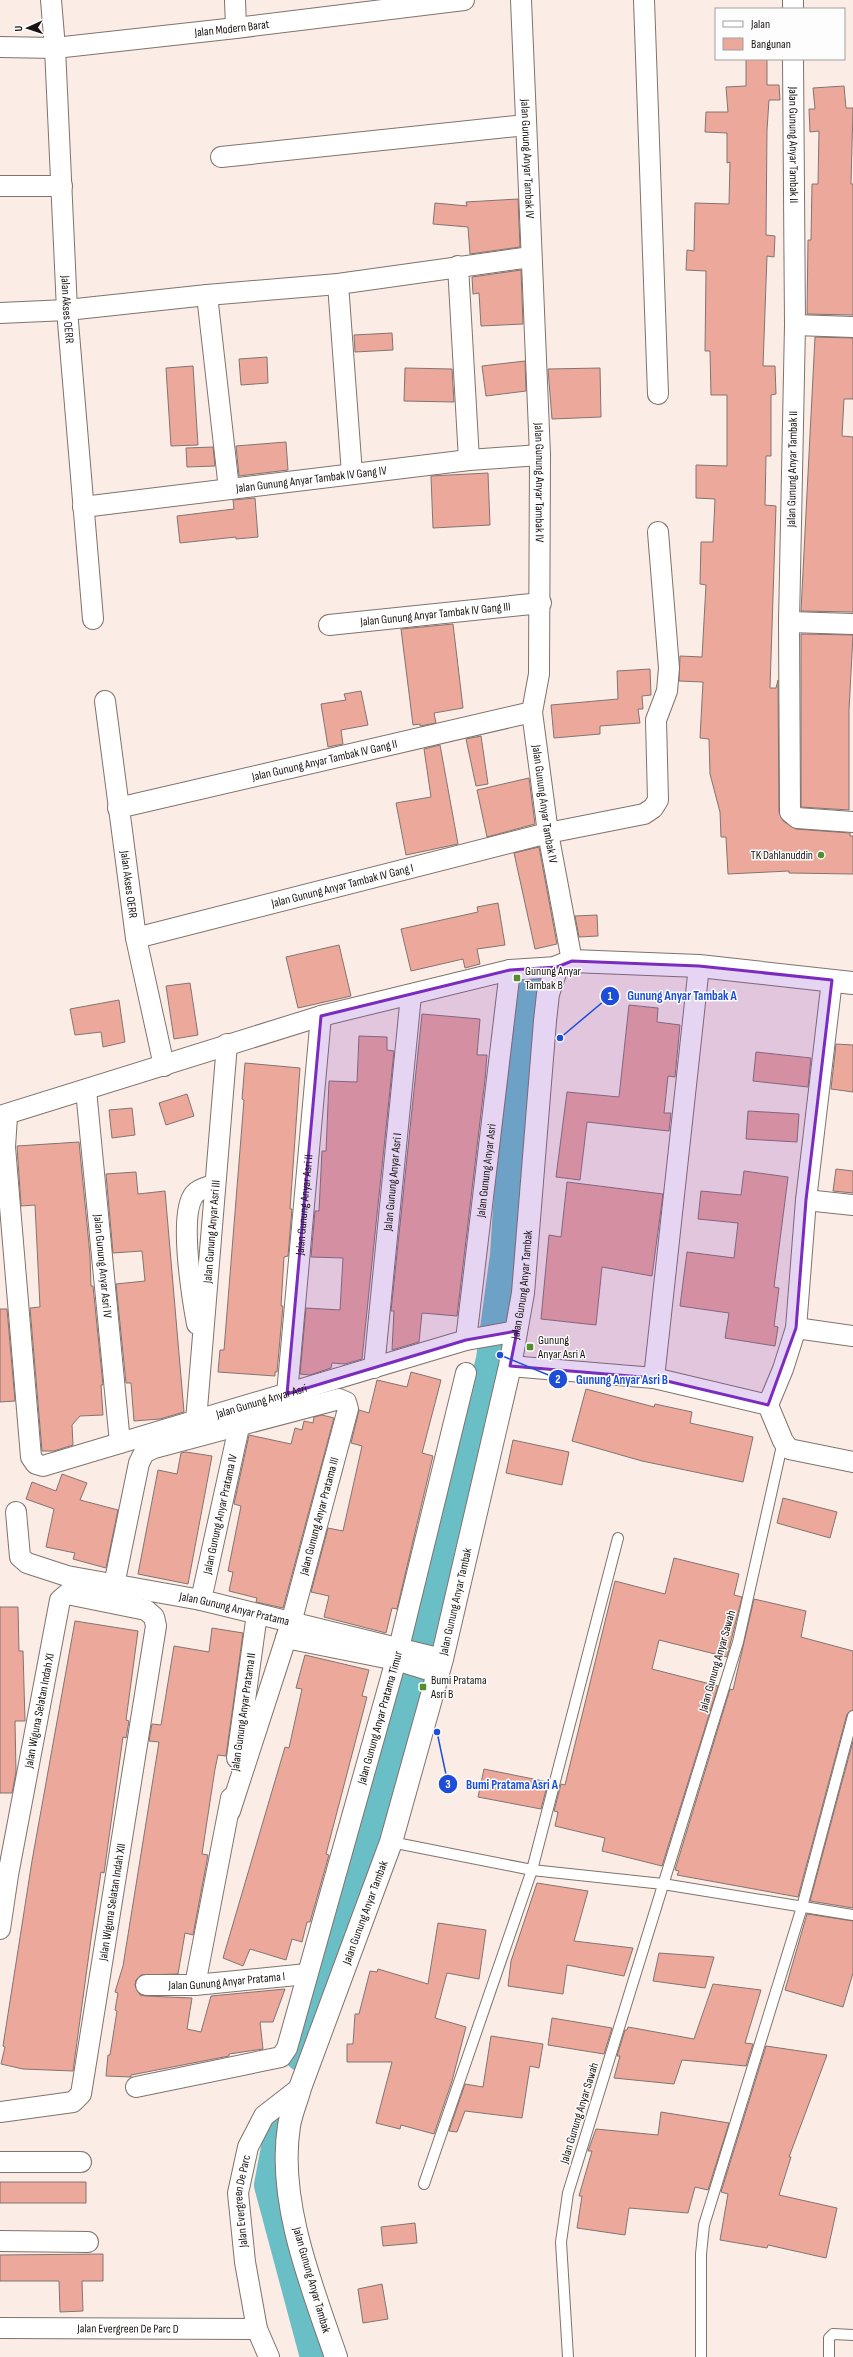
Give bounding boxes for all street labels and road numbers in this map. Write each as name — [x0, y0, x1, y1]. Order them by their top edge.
street label: Jalan Modern Barat — [193, 17, 270, 41]
street label: Jalan Gunung Anyar Tambak II — [785, 86, 801, 203]
street label: Jalan Gunung Anyar Tambak IV — [517, 98, 537, 219]
street label: Jalan Akses OERR — [57, 274, 77, 345]
street label: Jalan Gunung Anyar Tambak II — [784, 411, 801, 528]
street label: Jalan Gunung Anyar Tambak IV — [531, 422, 547, 543]
street label: Jalan Gunung Anyar Tambak IV Gang IV — [234, 463, 388, 496]
street label: Jalan Gunung Anyar Tambak IV Gang III — [359, 599, 511, 630]
street label: Jalan Gunung Anyar Tambak IV Gang II — [250, 737, 399, 785]
street label: Jalan Gunung Anyar Tambak IV — [528, 743, 561, 865]
street label: Jalan Akses OERR — [117, 849, 140, 920]
street label: Jalan Gunung Anyar Tambak IV Gang I — [269, 861, 415, 911]
street label: Jalan Gunung Anyar Asri — [474, 1123, 500, 1219]
street label: Jalan Gunung Anyar Asri I — [381, 1132, 405, 1233]
street label: Jalan Gunung Anyar Asri II — [292, 1154, 317, 1257]
street label: Jalan Gunung Anyar Asri III — [200, 1180, 224, 1285]
street label: Jalan Gunung Anyar Asri IV — [90, 1213, 115, 1319]
street label: Jalan Gunung Anyar Tambak — [508, 1229, 536, 1341]
street label: Jalan Gunung Anyar Asri — [213, 1381, 309, 1422]
street label: Jalan Gunung Anyar Pratama IV — [200, 1452, 241, 1576]
street label: Jalan Gunung Anyar Pratama III — [296, 1455, 342, 1578]
street label: Jalan Gunung Anyar Tambak — [436, 1546, 476, 1658]
street label: Jalan Gunung Anyar Pratama — [177, 1589, 291, 1629]
street label: Jalan Gunung Anyar Sawah — [696, 1609, 739, 1715]
street label: Jalan Gunung Anyar Pratama Timur — [354, 1649, 406, 1787]
street label: Jalan Wiguna Selatan Indah XI — [21, 1652, 58, 1770]
street label: Jalan Gunung Anyar Pratama II — [228, 1652, 259, 1773]
street label: Jalan Wiguna Selatan Indah XII — [96, 1842, 129, 1963]
street label: Jalan Gunung Anyar Tambak — [339, 1858, 392, 1967]
street label: Jalan Gunung Anyar Pratama I — [168, 1969, 286, 1993]
street label: Jalan Gunung Anyar Sawah — [557, 2061, 602, 2166]
street label: Jalan Evergreen De Parc — [231, 2153, 254, 2249]
street label: Jalan Gunung Anyar Tambak — [289, 2225, 334, 2335]
street label: Jalan Evergreen De Parc D — [76, 2321, 179, 2337]

